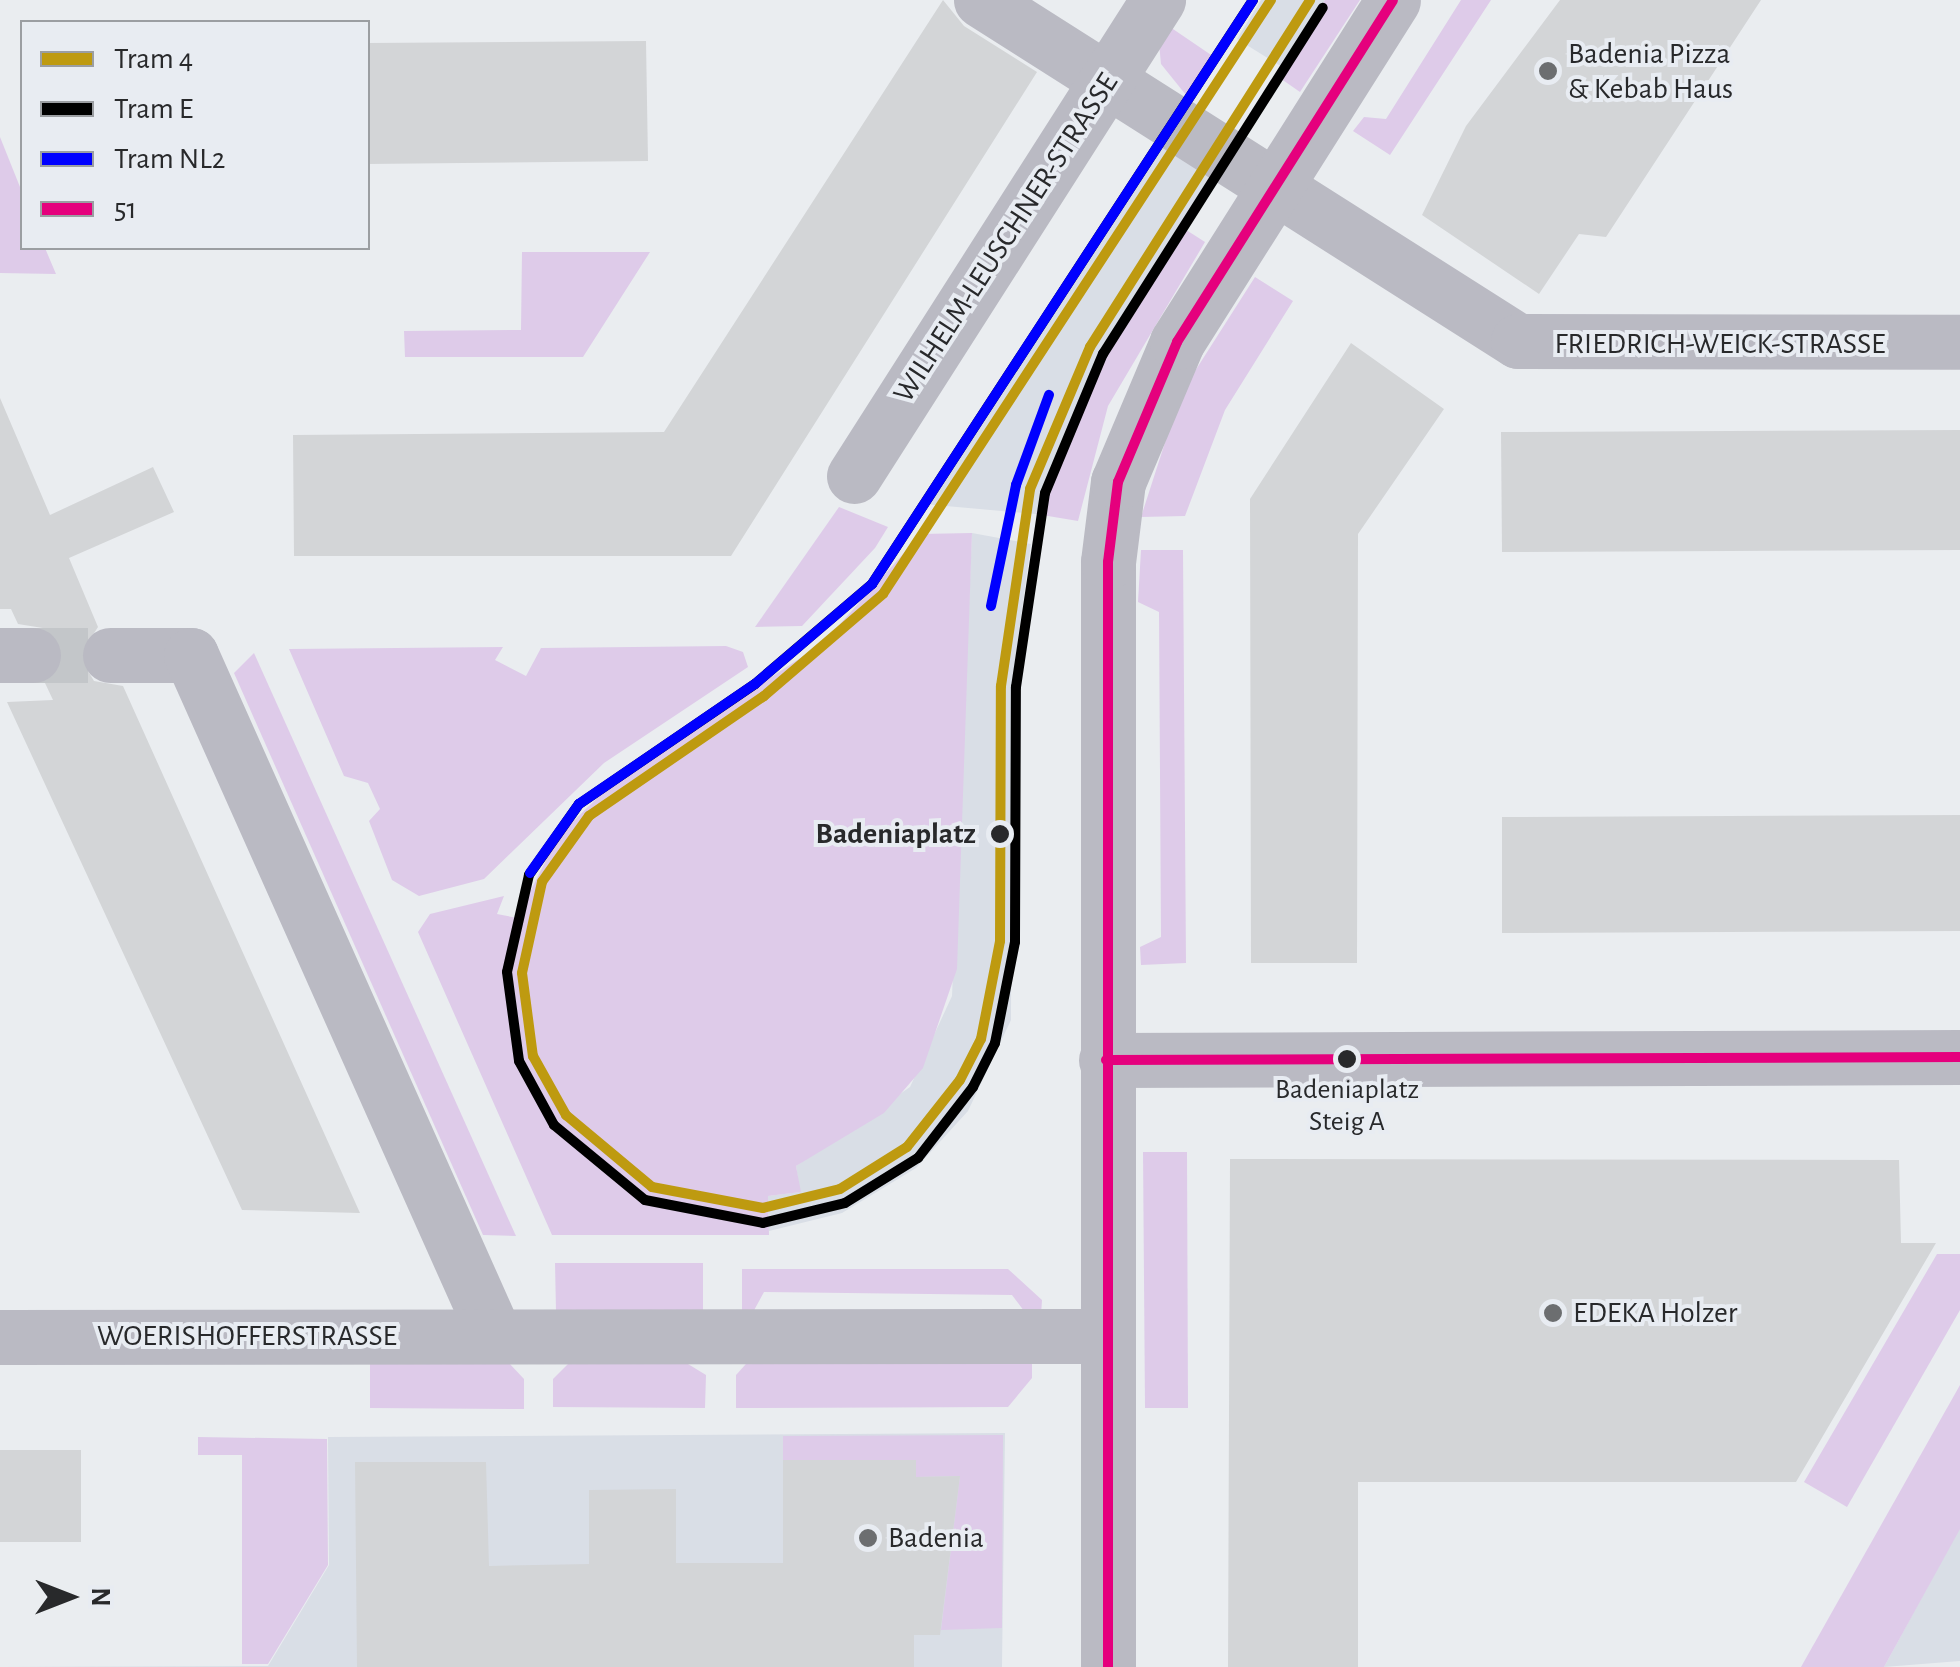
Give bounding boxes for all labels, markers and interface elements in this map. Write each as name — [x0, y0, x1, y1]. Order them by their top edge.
legend — [20, 20, 370, 250]
place label: Badenia Pizza & Kebab Haus — [1568, 36, 1733, 106]
text: Tram 4 — [114, 44, 193, 74]
marker: Badenia Pizza & Kebab Haus — [1537, 60, 1559, 82]
street label: WILHELM-LEUSCHNER-STRASSE — [886, 66, 1126, 410]
text: Tram E — [114, 94, 193, 124]
text: Tram NL2 — [114, 144, 225, 174]
text: 51 — [114, 194, 137, 224]
street label: FRIEDRICH-WEICK-STRASSE — [1554, 326, 1886, 362]
place label: Badeniaplatz — [816, 816, 976, 852]
marker: Badeniaplatz — [985, 819, 1015, 849]
marker: Badeniaplatz Steig A — [1337, 1049, 1357, 1069]
place label: Badeniaplatz Steig A — [1275, 1073, 1419, 1139]
place label: EDEKA Holzer — [1573, 1295, 1737, 1331]
marker: EDEKA Holzer — [1542, 1302, 1564, 1324]
street label: WOERISHOFFERSTRASSE — [97, 1318, 397, 1354]
place label: Badenia — [888, 1520, 984, 1556]
marker: Badenia — [857, 1527, 879, 1549]
north arrow — [20, 1547, 120, 1647]
text: N — [86, 1587, 114, 1607]

